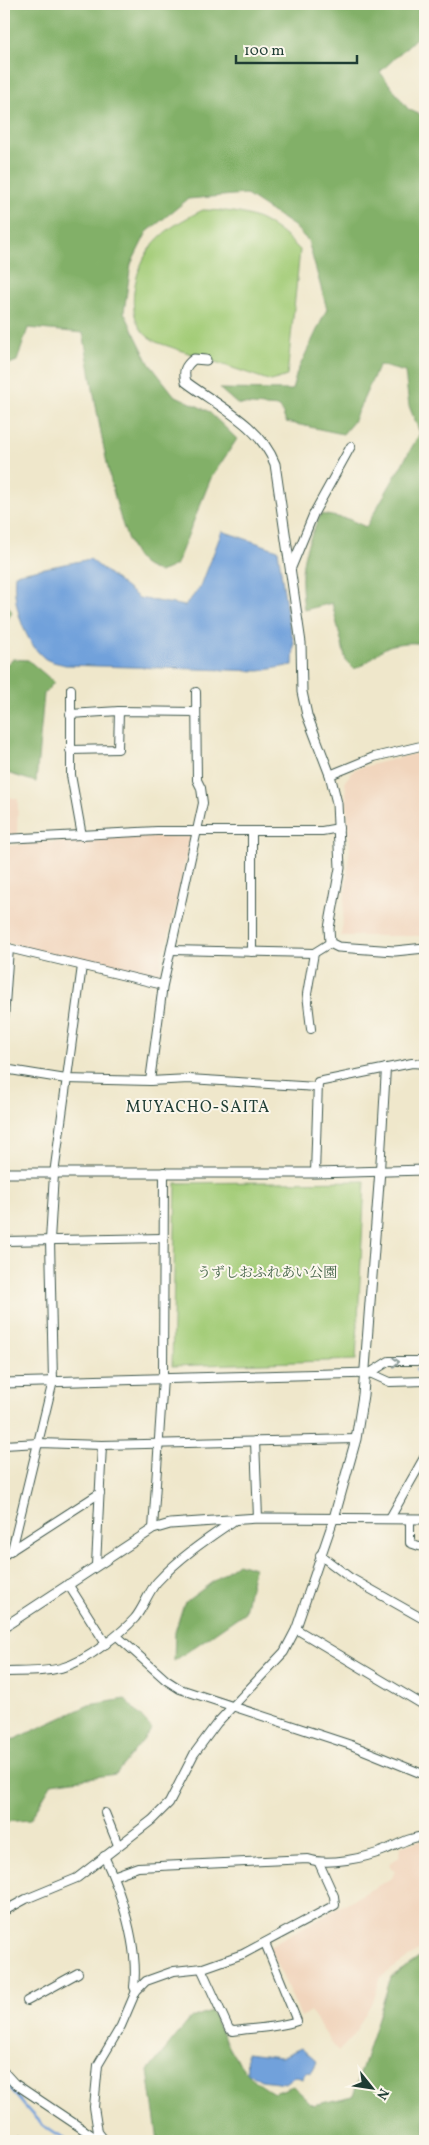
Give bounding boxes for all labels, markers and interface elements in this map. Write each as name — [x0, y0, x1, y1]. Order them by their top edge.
scale bar — [236, 32, 358, 64]
text: 100 m — [244, 41, 284, 62]
district label: MUYACHO-SAITA — [126, 1097, 270, 1119]
park label: うずしおふれあい公園 — [197, 1264, 337, 1283]
one-way arrow — [393, 1356, 401, 1367]
north arrow — [346, 2062, 396, 2112]
text: N — [371, 2085, 393, 2103]

